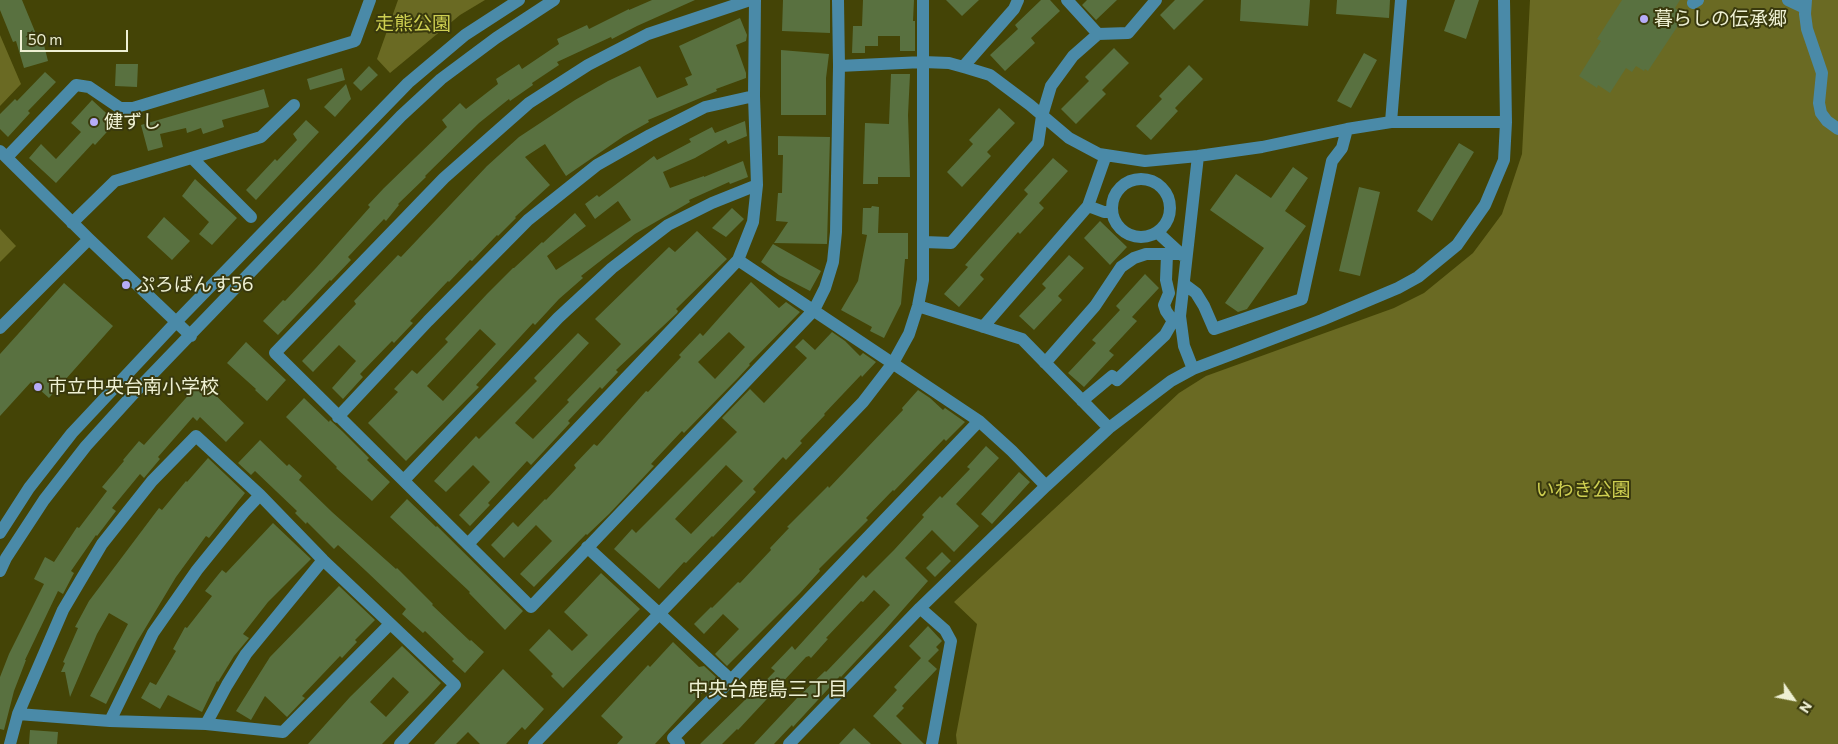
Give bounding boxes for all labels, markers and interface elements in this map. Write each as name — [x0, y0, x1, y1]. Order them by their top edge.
place label: 暮らしの伝承郷 — [1654, 8, 1787, 30]
park label: 走熊公園 — [375, 13, 451, 35]
marker: 暮らしの伝承郷 — [1638, 13, 1650, 25]
scale bar — [22, 20, 130, 52]
text: 50 m — [28, 30, 62, 48]
place label: 健ずし — [104, 111, 161, 133]
marker: 健ずし — [88, 116, 100, 128]
place label: ぷろばんす56 — [136, 274, 253, 296]
marker: ぷろばんす56 — [120, 279, 132, 291]
place label: 市立中央台南小学校 — [48, 376, 219, 398]
marker: 市立中央台南小学校 — [32, 381, 44, 393]
park label: いわき公園 — [1536, 479, 1630, 501]
north arrow — [1768, 674, 1818, 724]
district label: 中央台鹿島三丁目 — [688, 677, 848, 701]
text: N — [1796, 698, 1816, 716]

